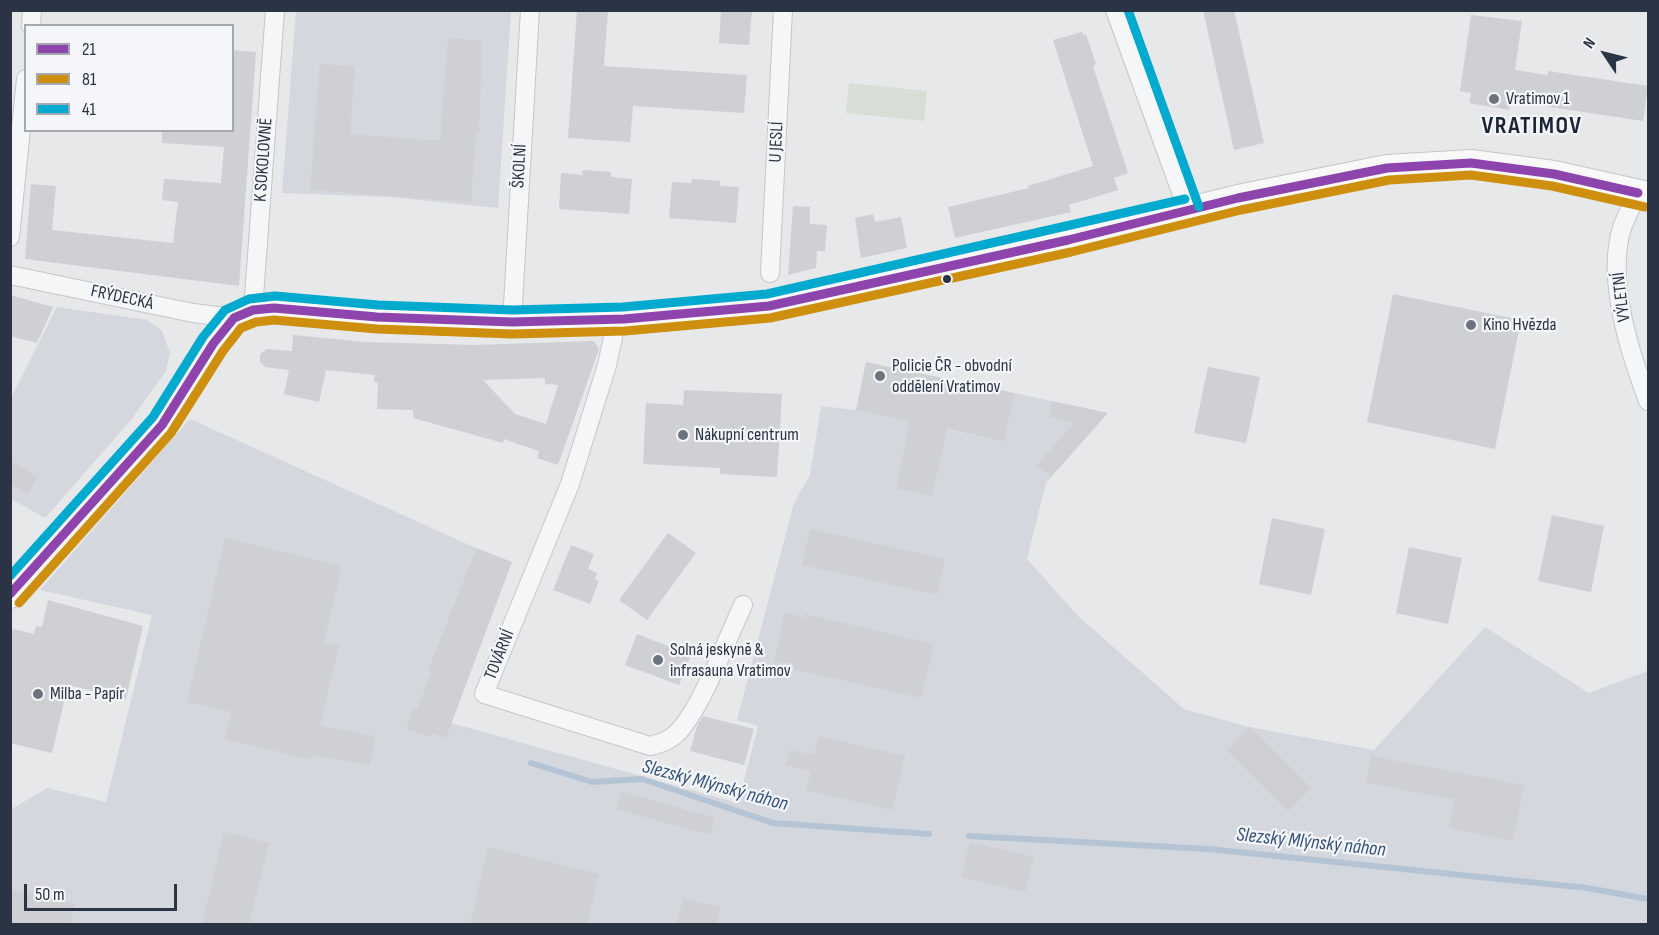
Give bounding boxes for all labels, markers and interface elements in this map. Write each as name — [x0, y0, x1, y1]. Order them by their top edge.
legend — [24, 24, 234, 132]
north arrow — [1575, 24, 1635, 84]
text: N — [1580, 34, 1600, 52]
text: 21 — [82, 39, 96, 60]
text: 81 — [82, 69, 96, 90]
place label: Vratimov 1 — [1506, 88, 1569, 110]
marker: Vratimov 1 — [1487, 92, 1501, 106]
text: 41 — [82, 99, 96, 120]
district label: VRATIMOV — [1482, 113, 1582, 141]
street label: K SOKOLOVNĚ — [250, 117, 278, 203]
street label: U JESLÍ — [765, 121, 789, 163]
street label: ŠKOLNÍ — [508, 143, 532, 189]
street label: VÝLETNÍ — [1608, 271, 1636, 323]
unlabelled marker — [941, 273, 953, 285]
street label: FRÝDECKÁ — [89, 281, 155, 315]
place label: Kino Hvězda — [1483, 314, 1556, 336]
marker: Kino Hvězda — [1464, 318, 1478, 332]
place label: Policie ČR - obvodní oddělení Vratimov — [892, 355, 1012, 398]
marker: Policie ČR - obvodní oddělení Vratimov — [873, 369, 887, 383]
place label: Nákupní centrum — [695, 424, 799, 446]
marker: Nákupní centrum — [676, 428, 690, 442]
street label: TOVÁRNÍ — [480, 627, 520, 683]
place label: Solná jeskyně & infrasauna Vratimov — [670, 639, 791, 682]
marker: Solná jeskyně & infrasauna Vratimov — [651, 653, 665, 667]
place label: Milba - Papír — [50, 683, 124, 705]
marker: Milba - Papír — [31, 687, 45, 701]
water label: Slezský Mlýnský náhon — [640, 755, 790, 817]
water label: Slezský Mlýnský náhon — [1235, 823, 1387, 863]
scale bar — [27, 872, 180, 910]
text: 50 m — [35, 884, 65, 905]

